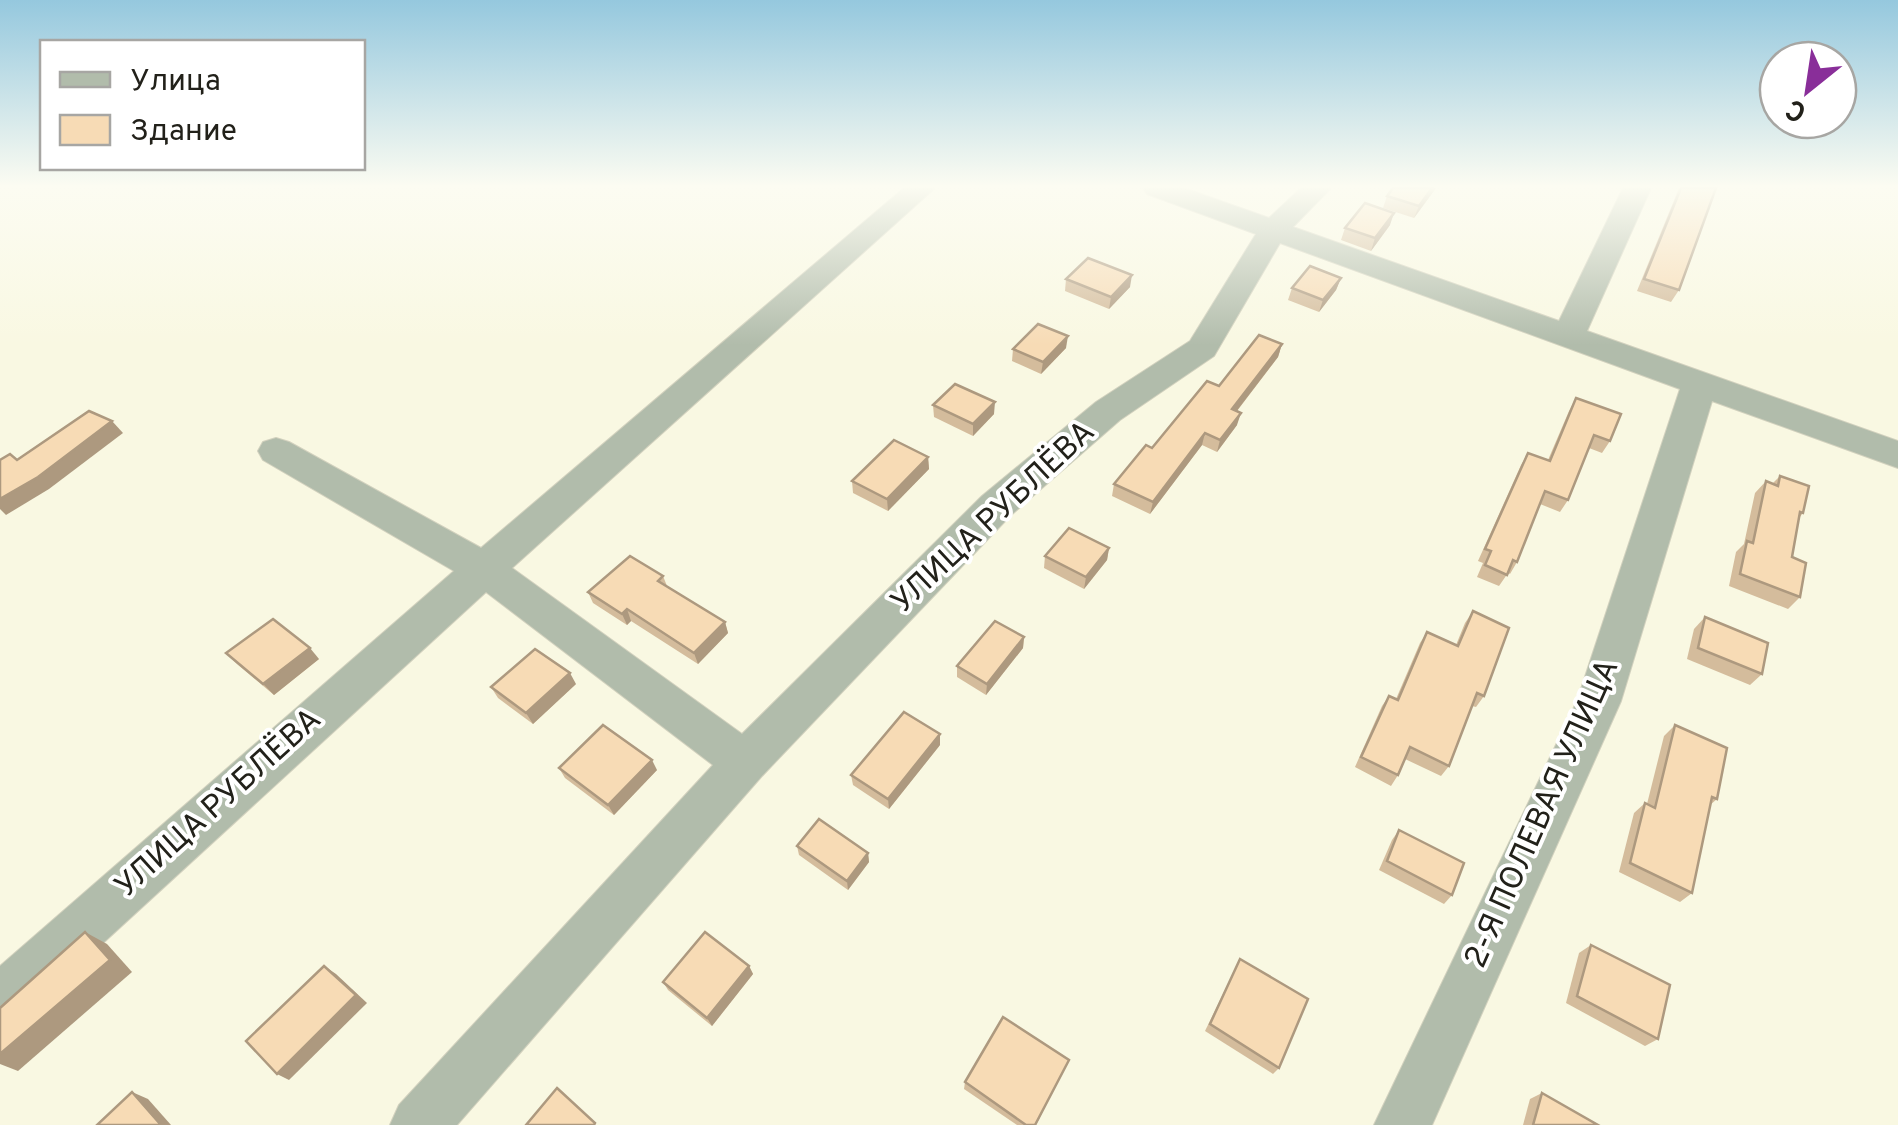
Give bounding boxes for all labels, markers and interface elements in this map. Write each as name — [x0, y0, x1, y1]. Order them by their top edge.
legend — [40, 40, 365, 170]
north arrow — [1758, 40, 1858, 140]
text: Улица — [130, 64, 221, 101]
text: С — [1780, 89, 1814, 129]
text: Здание — [130, 114, 237, 151]
street label: УЛИЦА РУБЛЁВА — [882, 412, 1104, 623]
street label: 2-Я ПОЛЕВАЯ УЛИЦА — [1457, 653, 1629, 975]
street label: УЛИЦА РУБЛЁВА — [106, 699, 331, 907]

